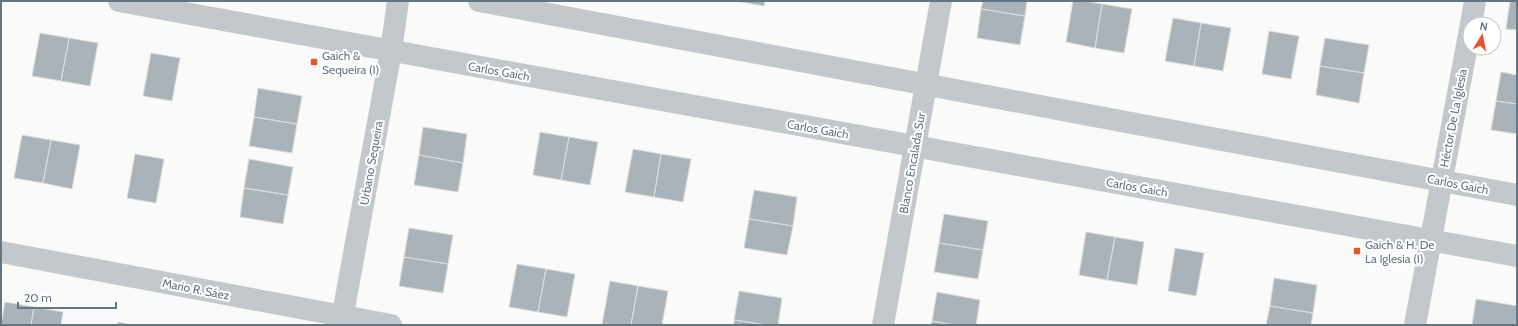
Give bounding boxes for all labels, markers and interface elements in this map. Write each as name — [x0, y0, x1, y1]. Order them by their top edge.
north arrow — [1462, 16, 1502, 56]
text: N — [1479, 19, 1489, 34]
place label: Gaich & Sequeira (I) — [322, 48, 379, 77]
marker: Gaich & Sequeira (I) — [309, 57, 319, 67]
street label: Carlos Gaich — [467, 58, 531, 84]
street label: Héctor De La Iglesia — [1436, 67, 1470, 169]
street label: Blanco Encalada Sur — [896, 111, 928, 215]
street label: Carlos Gaich — [786, 116, 850, 142]
street label: Urbano Sequeira — [356, 120, 386, 206]
street label: Carlos Gaich — [1426, 171, 1490, 197]
street label: Carlos Gaich — [1105, 174, 1169, 200]
place label: Gaich & H. De La Iglesia (I) — [1365, 237, 1435, 266]
marker: Gaich & H. De La Iglesia (I) — [1352, 246, 1362, 256]
street label: Mario R. Sáez — [161, 275, 231, 303]
scale bar — [18, 284, 116, 310]
text: 20 m — [24, 290, 52, 305]

